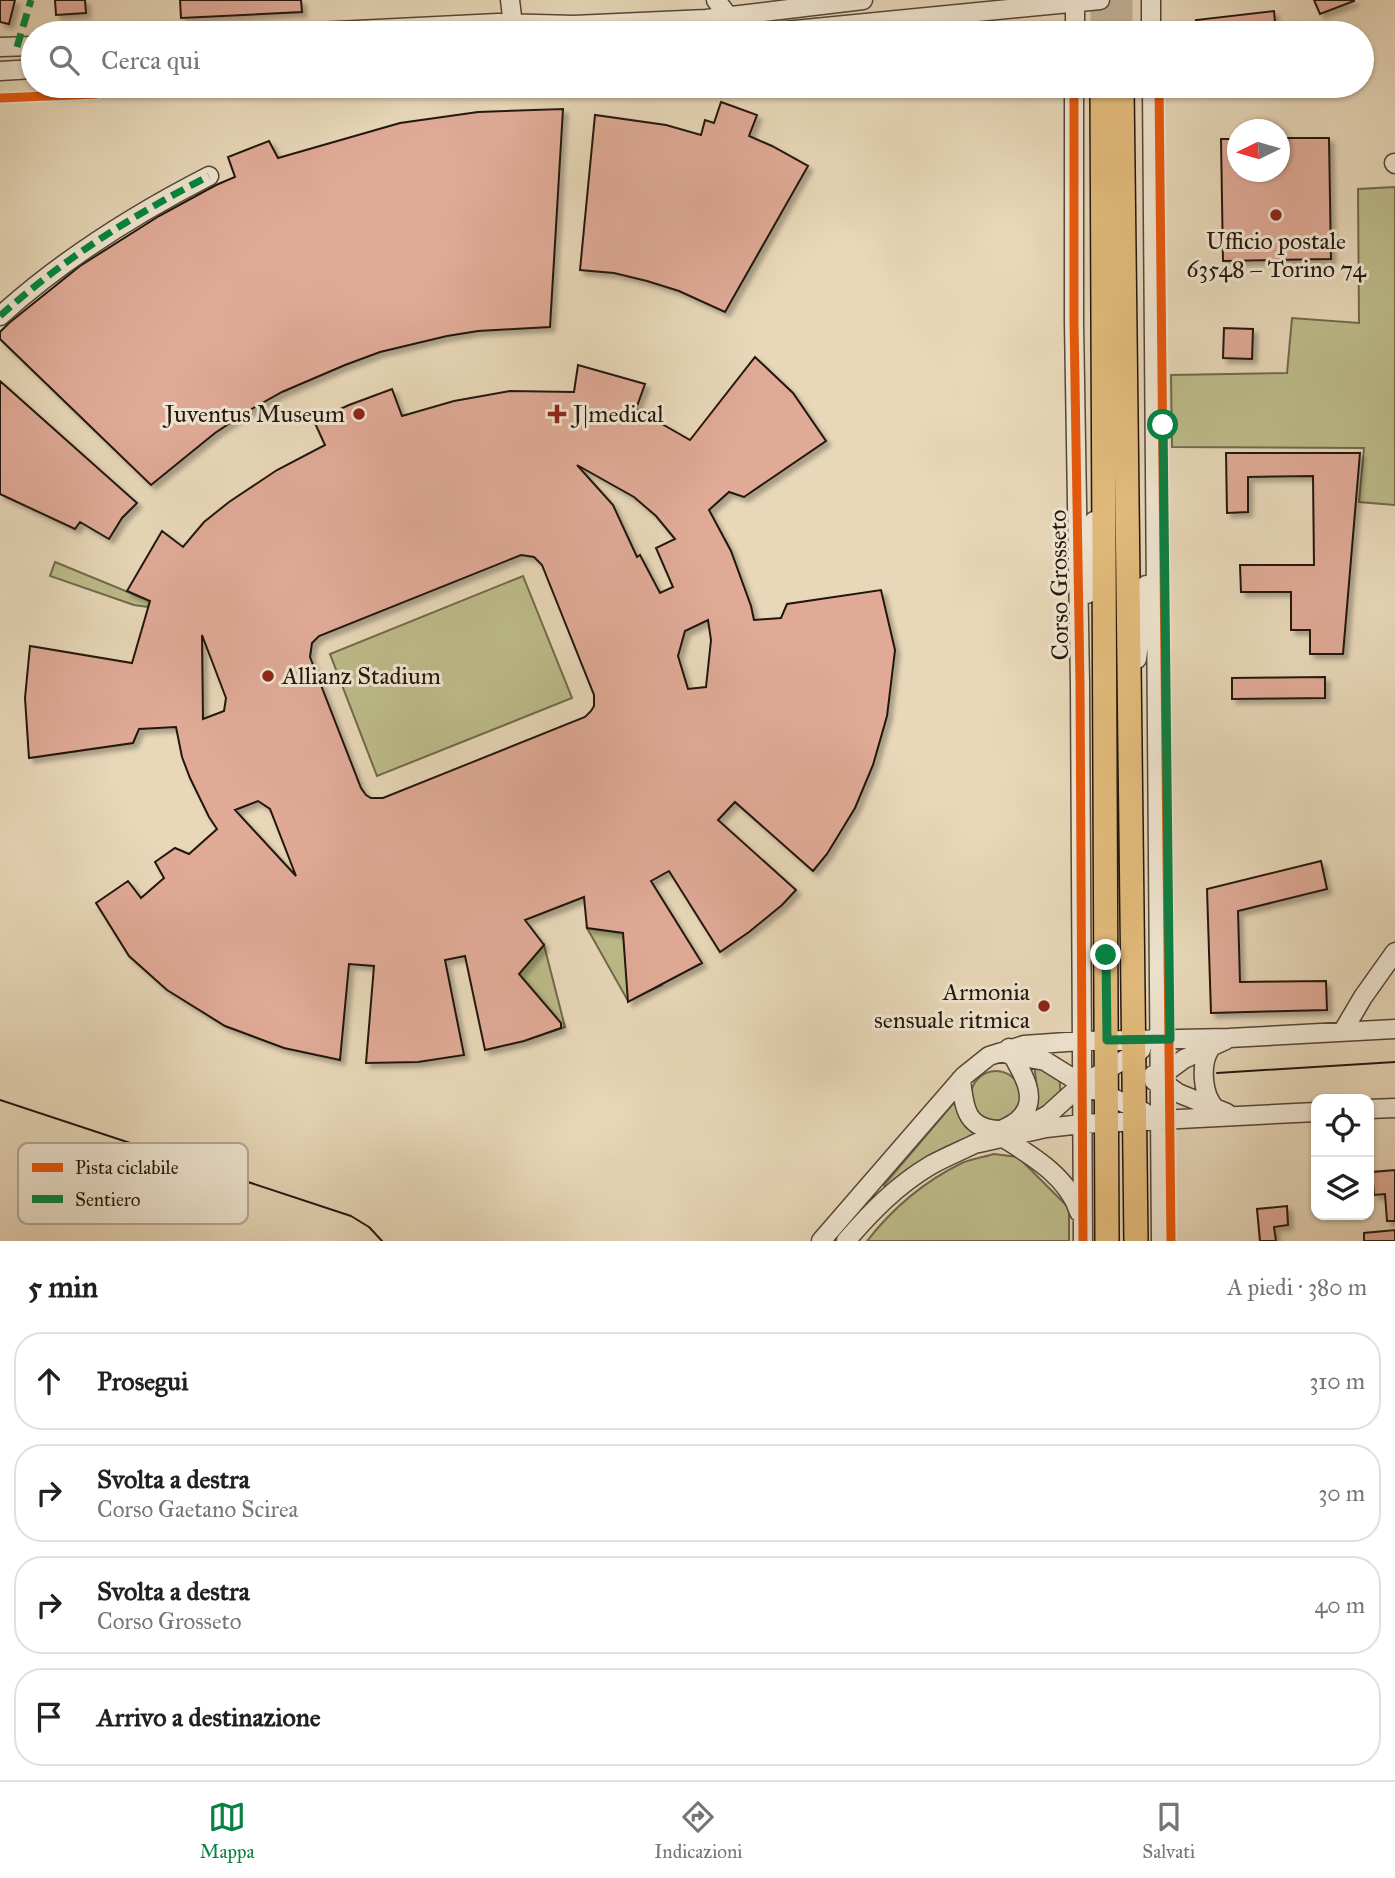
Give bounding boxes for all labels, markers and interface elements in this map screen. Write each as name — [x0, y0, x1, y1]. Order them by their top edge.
search box — [21, 21, 1374, 98]
icon: search — [45, 41, 83, 79]
text: Cerca qui — [101, 44, 200, 76]
north arrow — [1227, 119, 1290, 182]
marker: Ufficio postale 63548 – Torino 74 — [1268, 207, 1284, 223]
place label: Ufficio postale 63548 – Torino 74 — [1186, 226, 1366, 284]
place label: Juventus Museum — [162, 399, 345, 429]
place label: J|medical — [570, 399, 664, 429]
marker: J|medical — [547, 404, 567, 424]
marker: Juventus Museum — [351, 406, 367, 422]
route start — [1147, 409, 1178, 440]
street label: Corso Grosseto — [1043, 509, 1075, 661]
place label: Allianz Stadium — [281, 661, 441, 691]
marker: Allianz Stadium — [260, 668, 276, 684]
route end — [1090, 939, 1121, 970]
place label: Armonia sensuale ritmica — [874, 977, 1031, 1035]
marker: Armonia sensuale ritmica — [1036, 998, 1052, 1014]
map controls — [1311, 1094, 1374, 1220]
button: locate — [1311, 1094, 1374, 1157]
legend — [18, 1143, 248, 1224]
text: Pista ciclabile — [75, 1156, 179, 1179]
button: layers — [1311, 1157, 1374, 1220]
text: Sentiero — [75, 1188, 141, 1211]
text: 5 min — [28, 1269, 98, 1305]
text: A piedi · 380 m — [1227, 1273, 1367, 1301]
icon: ahead — [30, 1362, 68, 1400]
text: Prosegui — [97, 1365, 188, 1397]
text: 310 m — [1309, 1367, 1365, 1395]
text: Svolta a destra — [97, 1463, 250, 1495]
icon: right — [30, 1474, 68, 1512]
text: 30 m — [1318, 1479, 1365, 1507]
text: Corso Gaetano Scirea — [97, 1495, 298, 1523]
text: Svolta a destra — [97, 1575, 250, 1607]
icon: right — [30, 1586, 68, 1624]
text: 40 m — [1315, 1591, 1365, 1619]
text: Corso Grosseto — [97, 1607, 241, 1635]
icon: arrive — [30, 1698, 68, 1736]
text: Arrivo a destinazione — [97, 1701, 321, 1733]
tab: Mappa — [200, 1798, 255, 1863]
tab: Indicazioni — [654, 1798, 743, 1863]
tab: Salvati — [1142, 1798, 1195, 1863]

